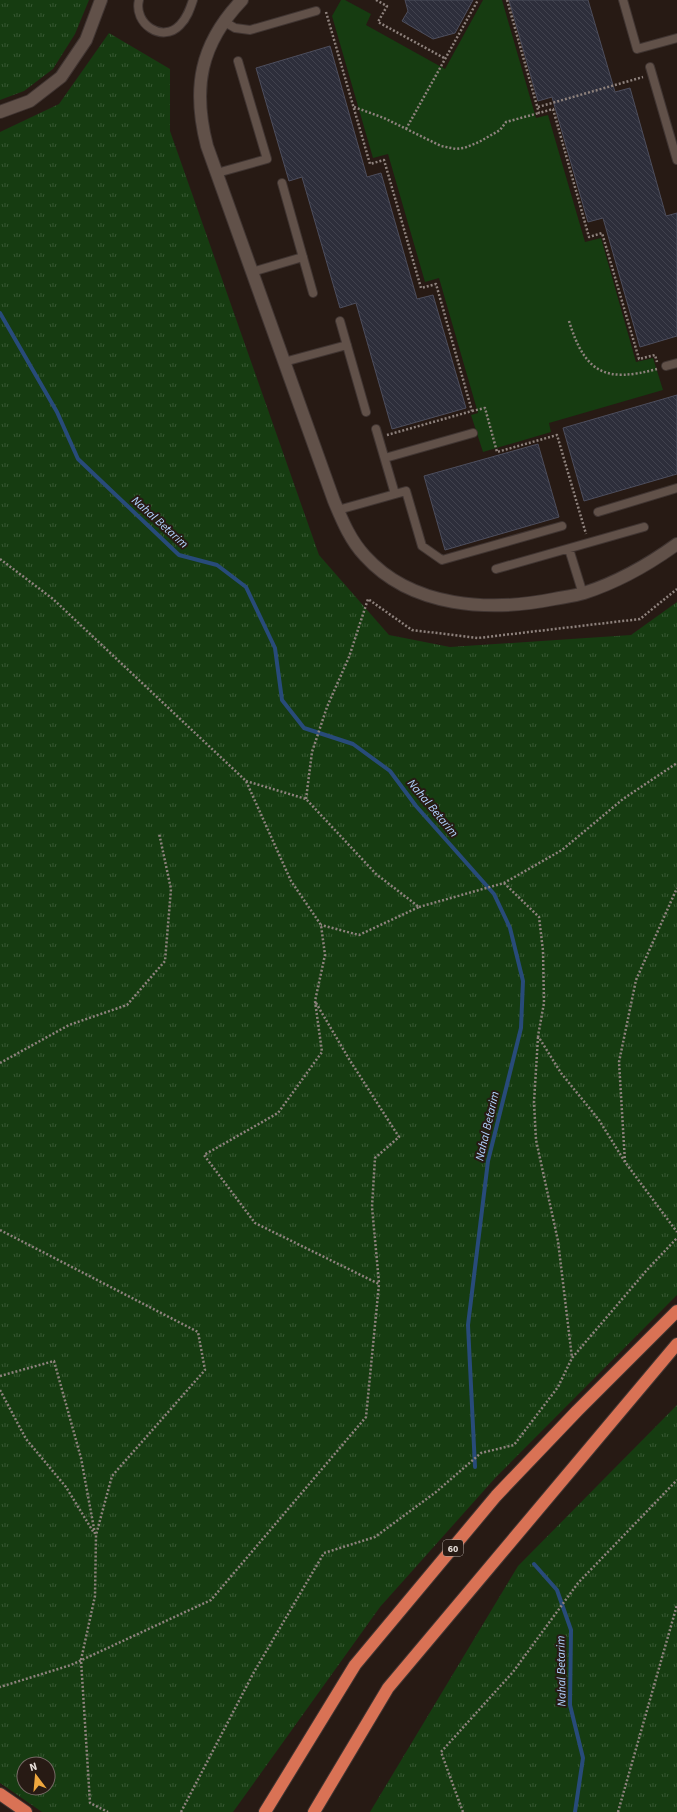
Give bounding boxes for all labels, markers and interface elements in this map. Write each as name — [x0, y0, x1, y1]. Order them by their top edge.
water label: Nahal Betarim — [128, 492, 192, 552]
water label: Nahal Betarim — [403, 776, 462, 841]
water label: Nahal Betarim — [471, 1090, 504, 1163]
road number: 60 — [443, 1540, 463, 1556]
water label: Nahal Betarim — [552, 1635, 571, 1707]
north arrow — [16, 1756, 56, 1796]
text: N — [28, 1759, 39, 1775]

